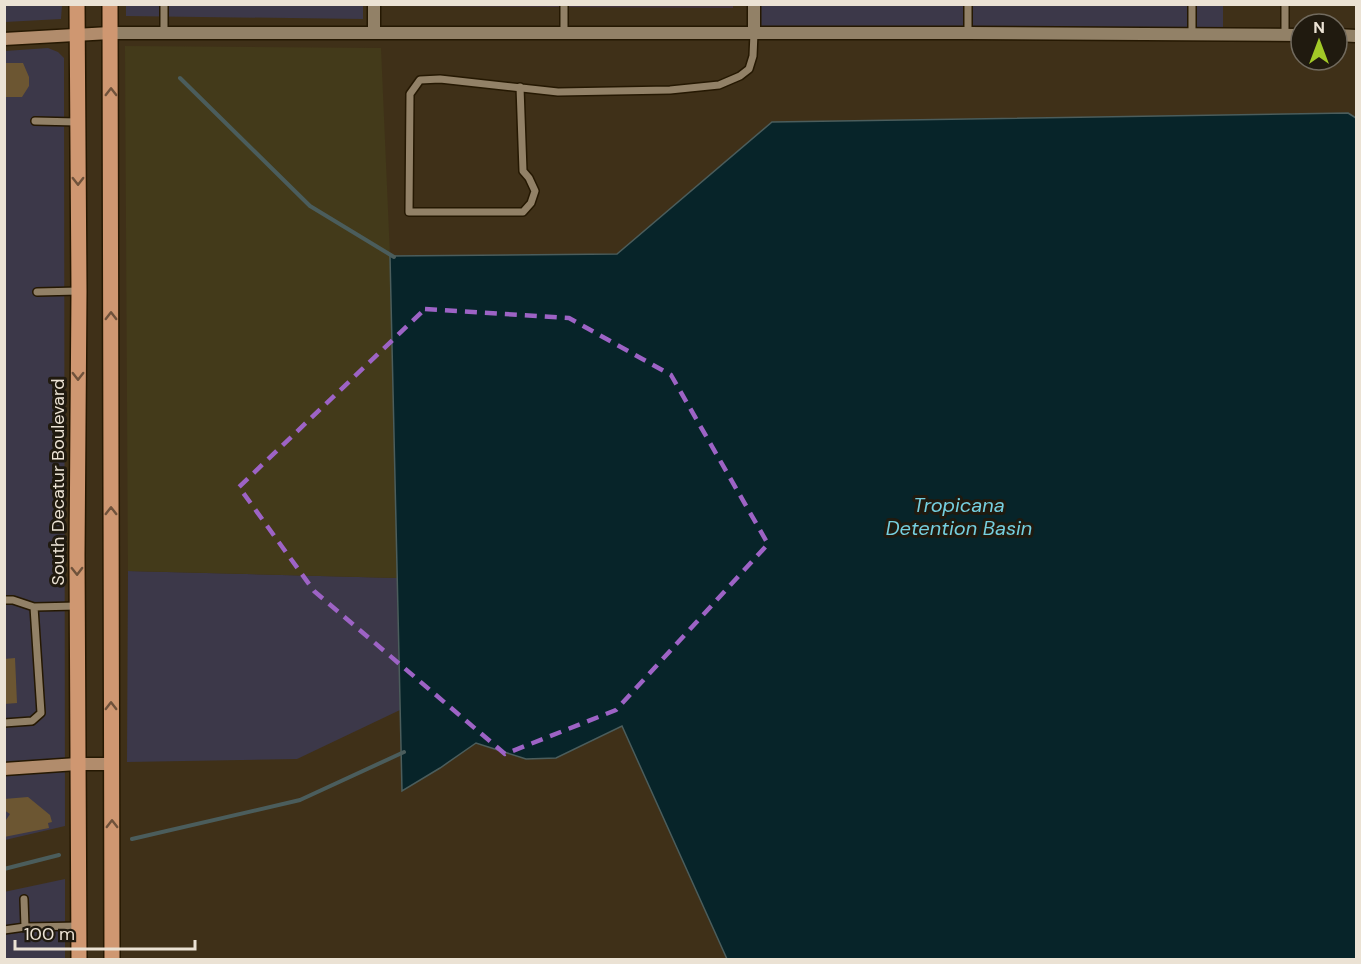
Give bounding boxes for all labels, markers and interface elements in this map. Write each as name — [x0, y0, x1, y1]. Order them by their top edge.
north arrow — [1289, 12, 1349, 72]
text: N — [1313, 17, 1325, 38]
one-way arrow — [105, 88, 117, 97]
one-way arrow — [72, 176, 84, 185]
one-way arrow — [105, 311, 117, 320]
one-way arrow — [72, 371, 84, 380]
street label: South Decatur Boulevard — [46, 378, 70, 586]
water label: Tropicana Detention Basin — [886, 492, 1032, 541]
one-way arrow — [105, 506, 117, 515]
one-way arrow — [71, 566, 83, 575]
one-way arrow — [105, 701, 117, 710]
one-way arrow — [106, 819, 118, 828]
scale bar — [15, 913, 195, 951]
text: 100 m — [24, 922, 75, 946]

